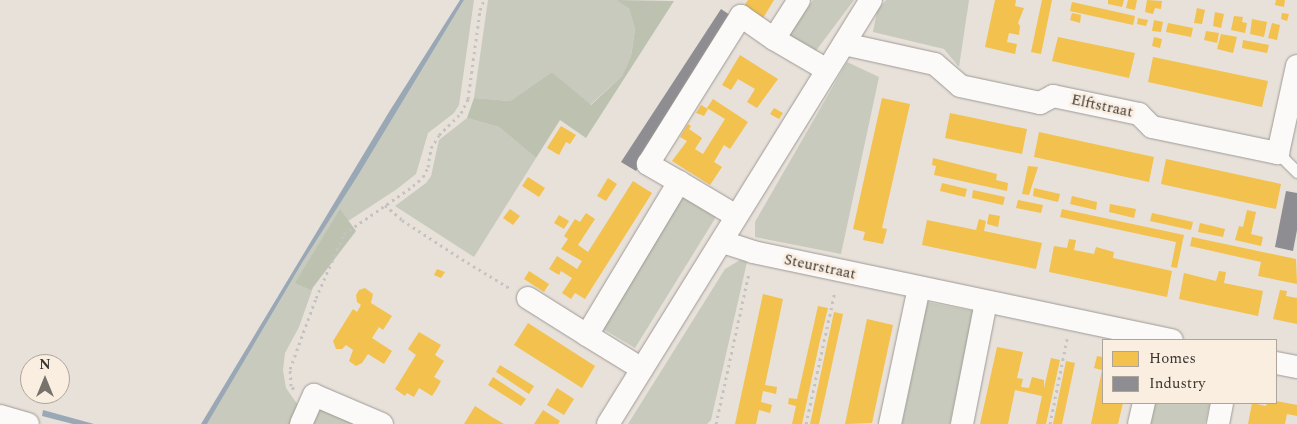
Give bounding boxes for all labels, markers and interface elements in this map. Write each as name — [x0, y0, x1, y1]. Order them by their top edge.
street label: Elftstraat — [1070, 91, 1134, 121]
street label: Steurstraat — [782, 251, 858, 283]
legend — [1102, 339, 1277, 404]
text: Homes — [1149, 347, 1196, 370]
north arrow — [20, 354, 70, 404]
text: N — [39, 354, 51, 375]
text: Industry — [1149, 372, 1205, 395]

